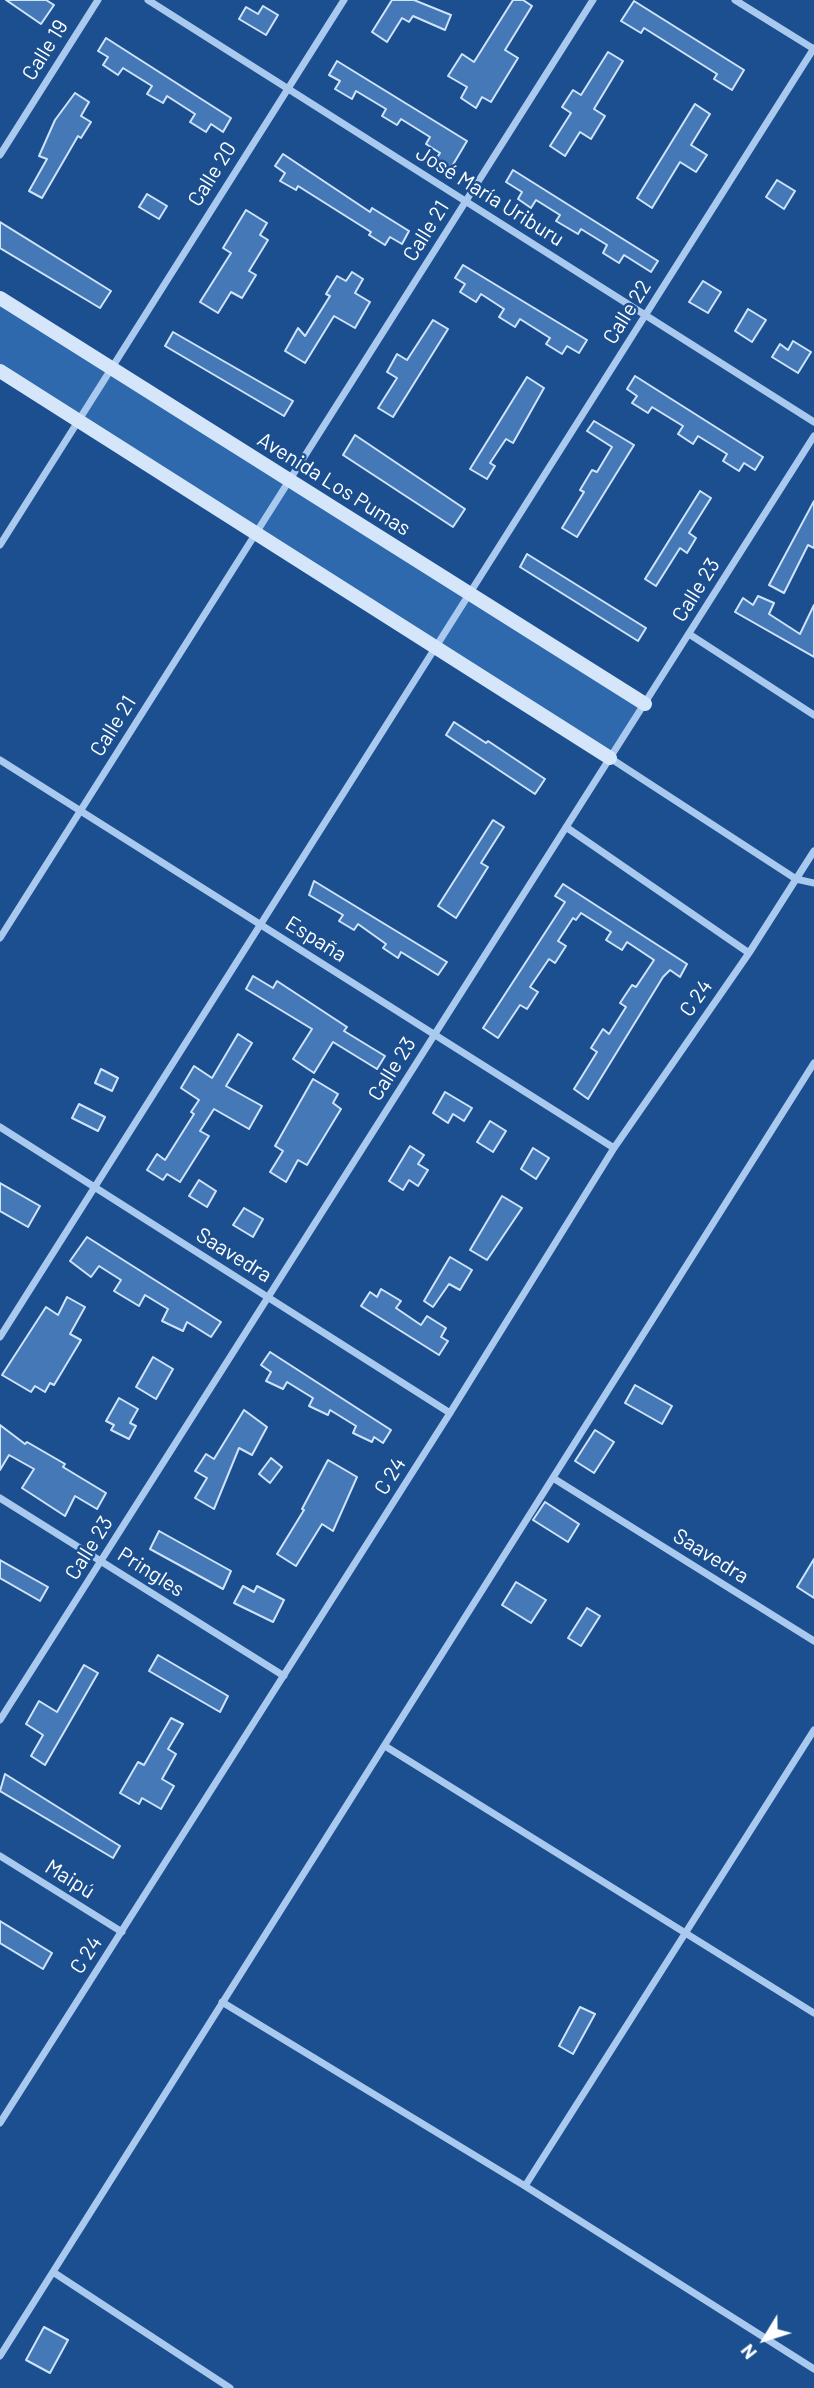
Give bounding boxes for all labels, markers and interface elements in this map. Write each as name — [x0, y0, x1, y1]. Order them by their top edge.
street label: Calle 19 — [17, 15, 73, 85]
street label: Calle 20 — [182, 137, 242, 211]
street label: José María Uriburu — [411, 140, 569, 252]
street label: Calle 21 — [398, 196, 454, 266]
street label: Calle 22 — [598, 275, 656, 349]
street label: Avenida Los Pumas — [253, 427, 415, 541]
street label: Calle 23 — [667, 554, 725, 626]
street label: Calle 21 — [85, 691, 141, 761]
street label: España — [281, 911, 351, 967]
street label: C 24 — [674, 974, 718, 1022]
street label: Calle 23 — [363, 1033, 421, 1105]
street label: Saavedra — [192, 1222, 276, 1288]
street label: C 24 — [369, 1452, 411, 1500]
street label: Calle 23 — [60, 1512, 118, 1584]
street label: Saavedra — [669, 1523, 753, 1589]
street label: Pringles — [113, 1542, 189, 1602]
street label: Maipú — [40, 1854, 100, 1904]
street label: C 24 — [65, 1931, 107, 1979]
north arrow — [730, 2304, 800, 2374]
text: N — [735, 2340, 761, 2364]

